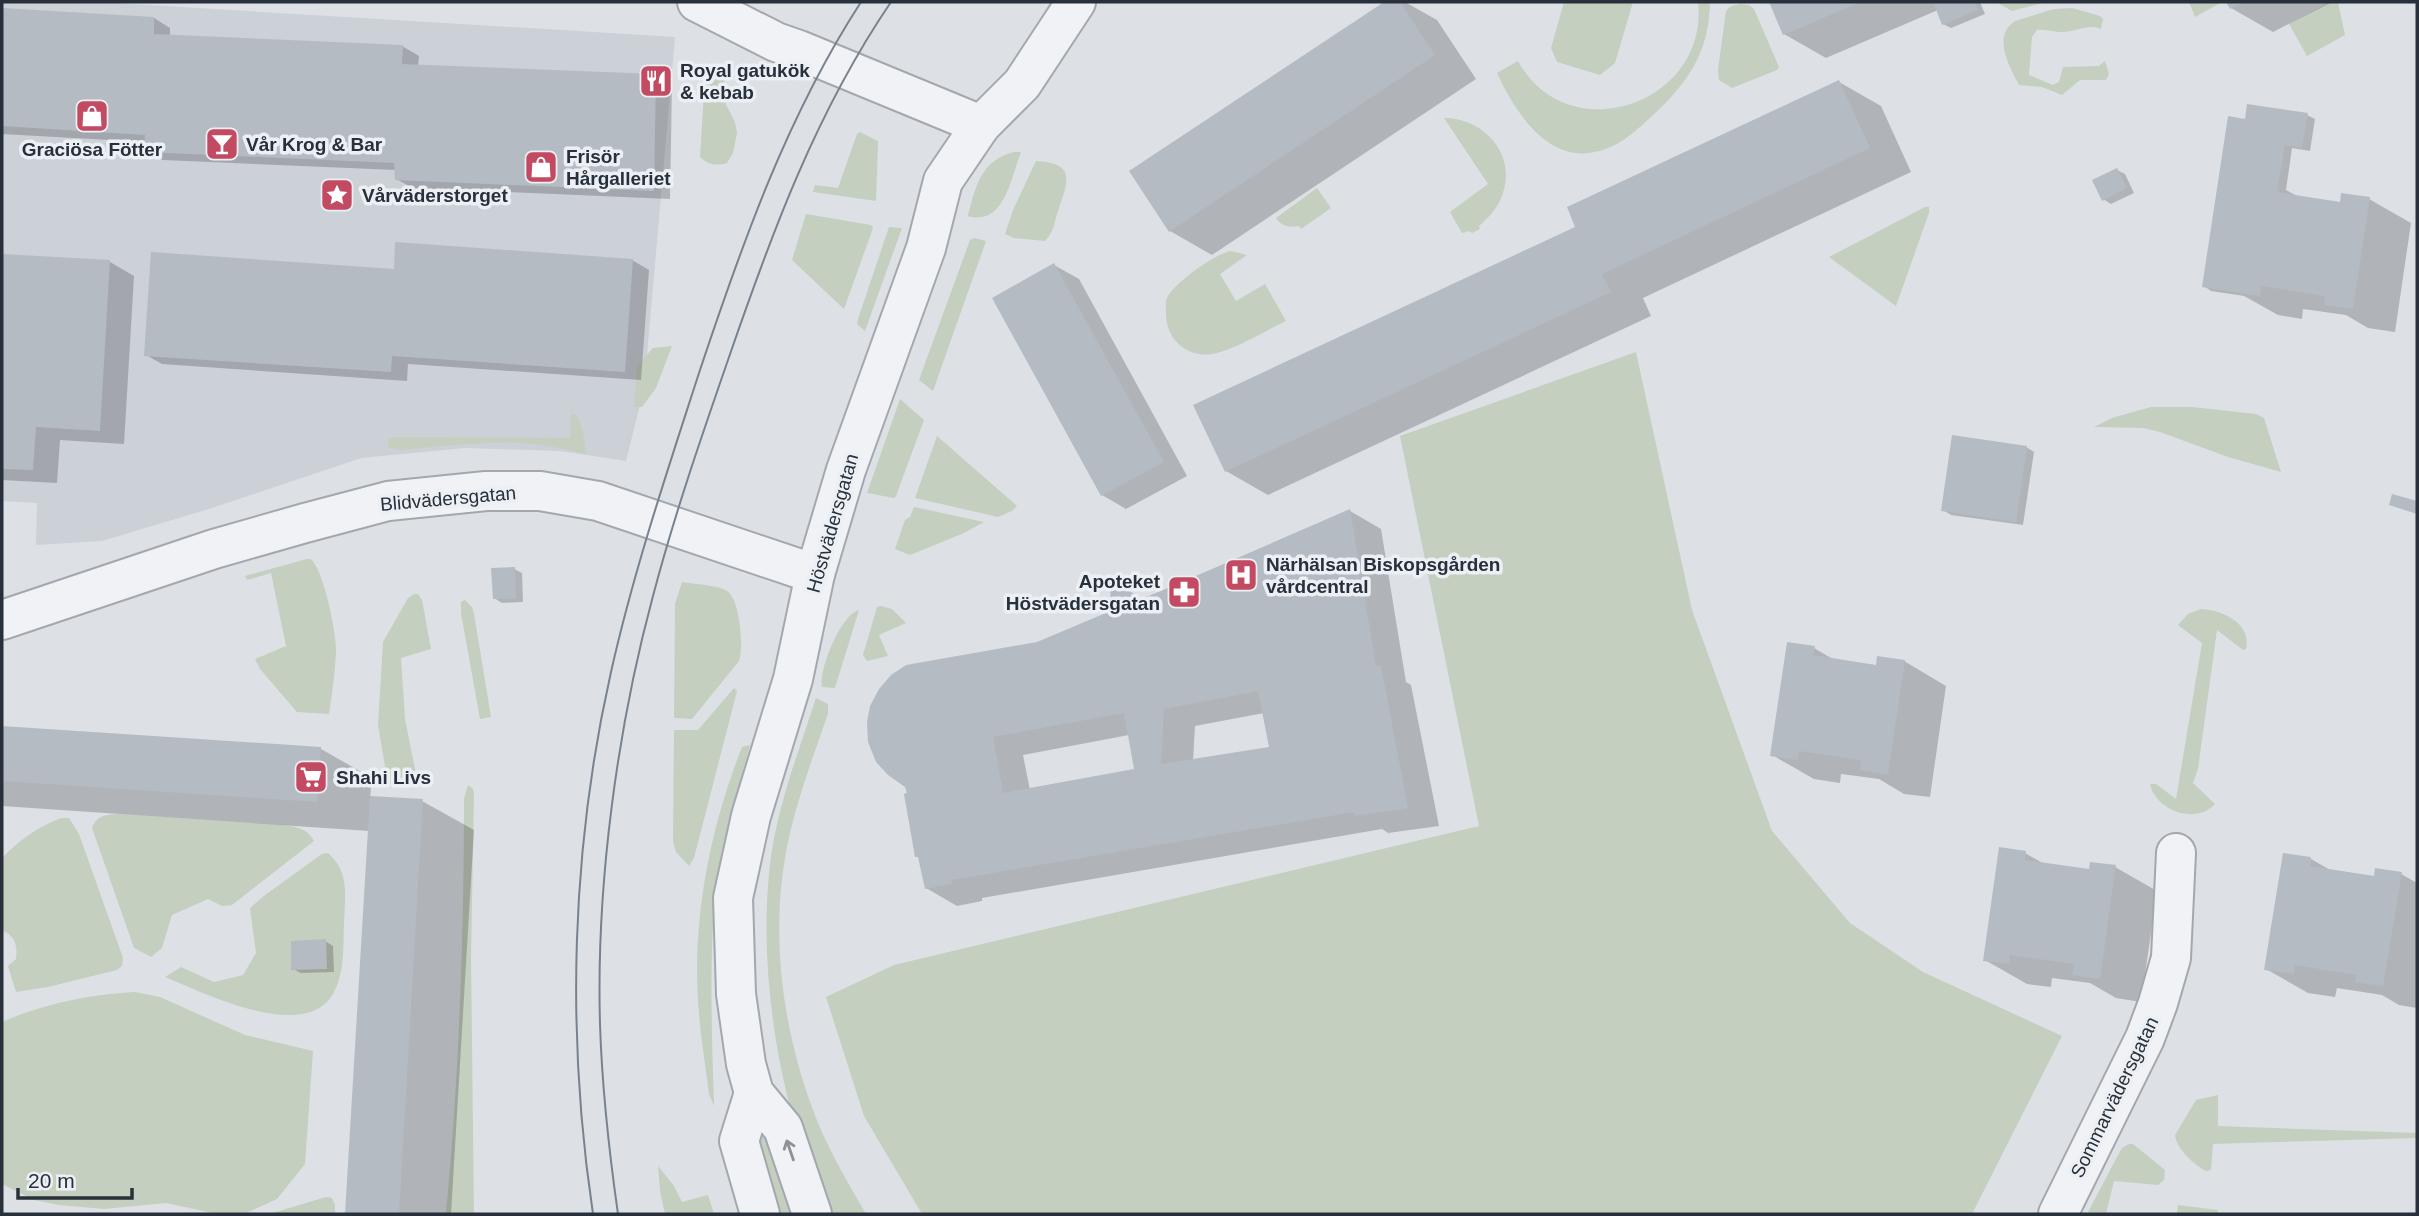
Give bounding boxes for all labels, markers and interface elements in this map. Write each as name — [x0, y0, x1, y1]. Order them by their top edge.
place label: Royal gatukök & kebab — [680, 60, 810, 103]
restaurant icon: Royal gatukök & kebab — [637, 62, 675, 100]
shop icon: Graciösa Fötter — [73, 97, 111, 135]
bar icon: Vår Krog & Bar — [203, 125, 241, 163]
place label: Vår Krog & Bar — [246, 134, 383, 155]
place label: Graciösa Fötter — [22, 139, 163, 160]
place label: Frisör Hårgalleriet — [566, 146, 671, 189]
shop icon: Frisör Hårgalleriet — [522, 148, 560, 186]
place icon: Vårväderstorget — [318, 176, 356, 214]
place label: Vårväderstorget — [362, 185, 508, 206]
street label: Höstvädersgatan — [803, 451, 862, 595]
street label: Blidvädersgatan — [379, 482, 517, 515]
place label: Närhälsan Biskopsgården vårdcentral — [1266, 554, 1500, 597]
hospital icon: Närhälsan Biskopsgården vårdcentral — [1222, 556, 1260, 594]
place label: Apoteket Höstvädersgatan — [1006, 571, 1161, 614]
pharmacy icon: Apoteket Höstvädersgatan — [1165, 573, 1203, 611]
supermarket icon: Shahi Livs — [292, 758, 330, 796]
place label: Shahi Livs — [336, 767, 431, 788]
street label: Sommarvädersgatan — [2066, 1013, 2163, 1181]
one-way arrow — [783, 1139, 795, 1161]
scale bar — [18, 1156, 131, 1200]
text: 20 m — [28, 1169, 75, 1192]

